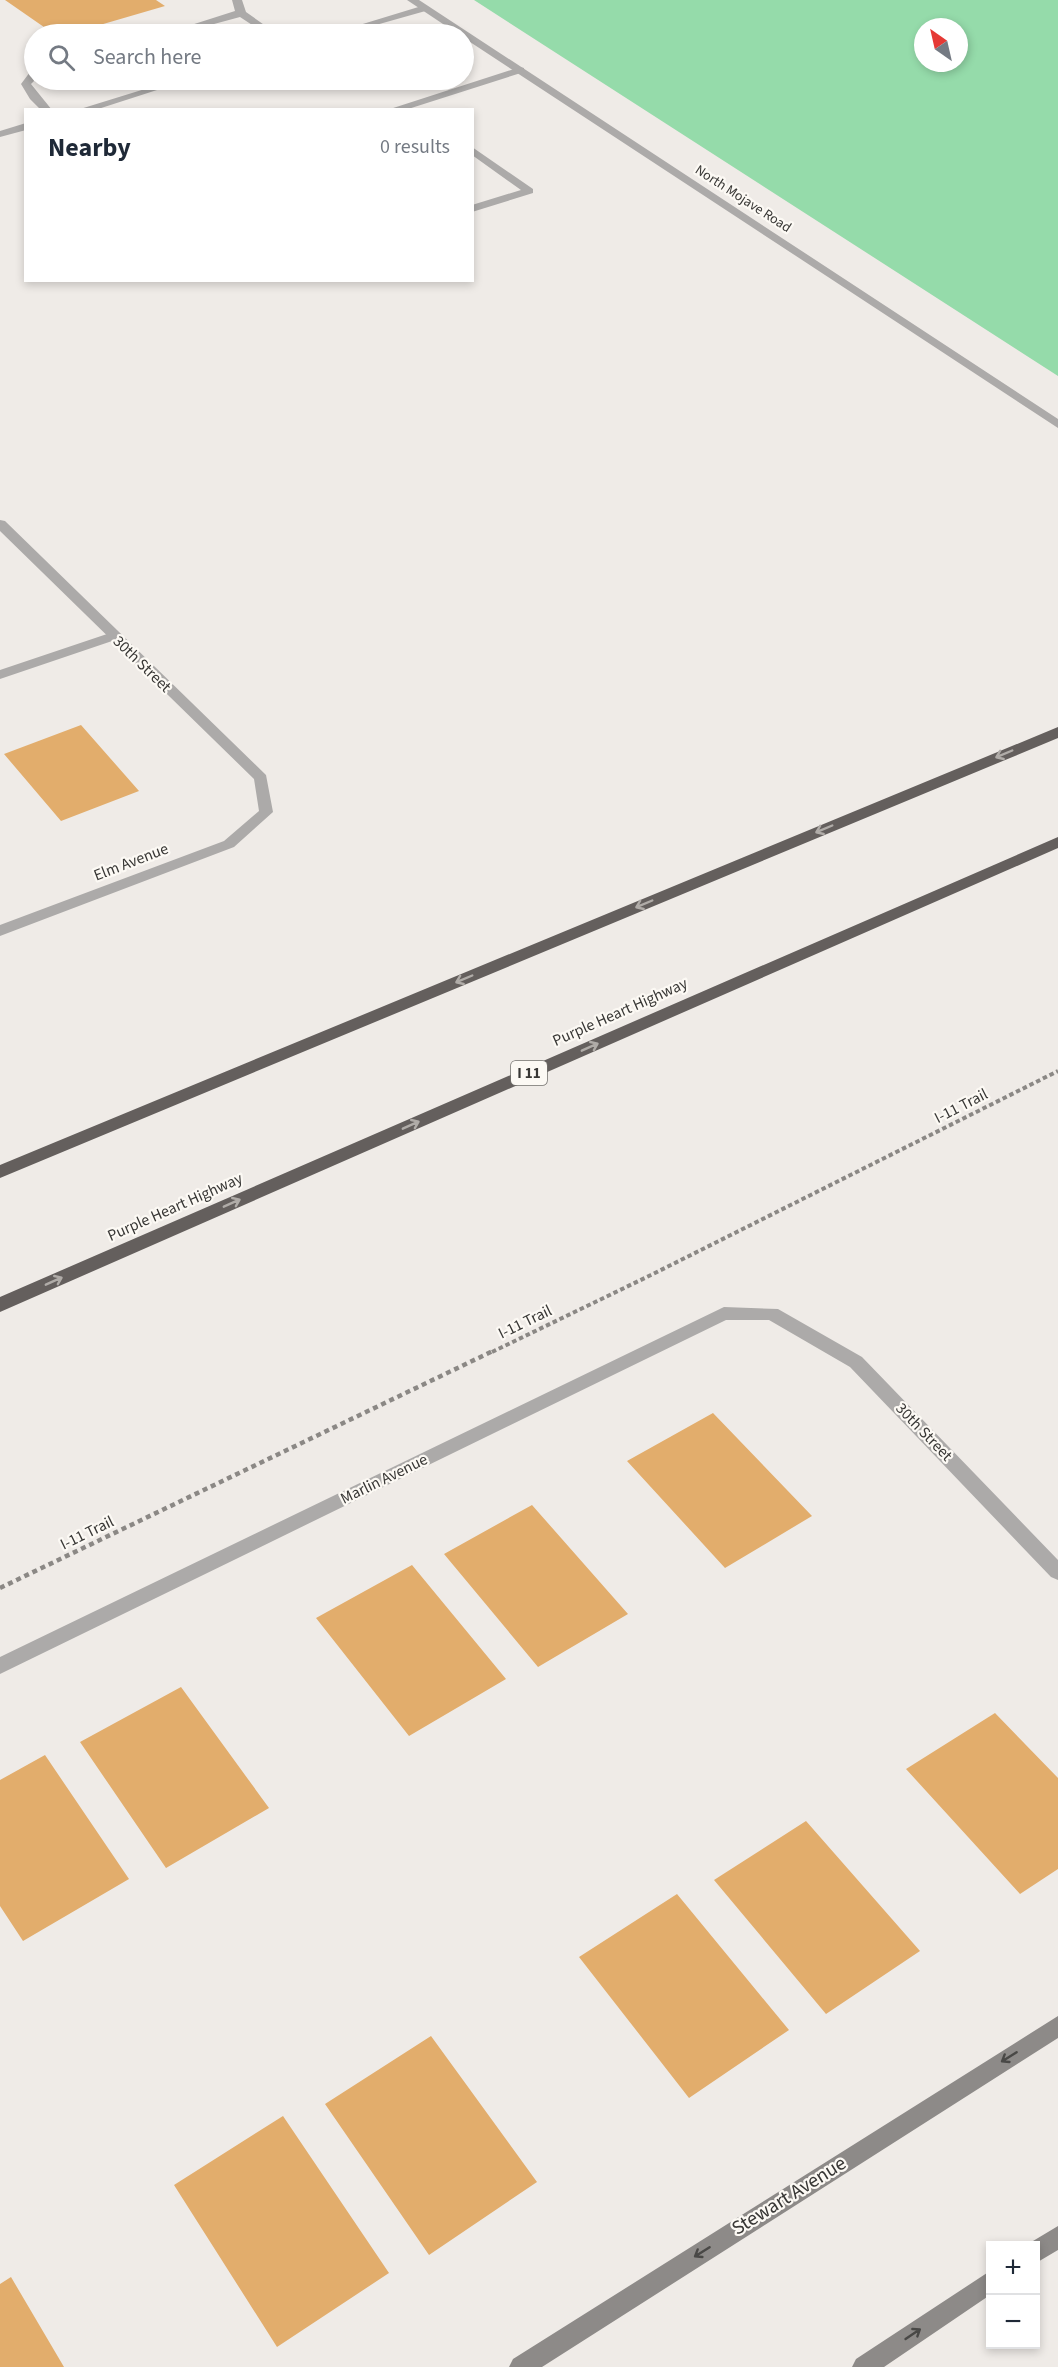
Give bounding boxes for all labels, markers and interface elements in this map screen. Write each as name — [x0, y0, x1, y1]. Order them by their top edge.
north arrow — [914, 18, 968, 72]
search box — [24, 24, 474, 90]
icon: search — [45, 41, 78, 74]
text: Search here — [93, 41, 201, 73]
text: Nearby — [48, 129, 131, 166]
text: 0 results — [380, 133, 450, 161]
street label: North Mojave Road — [691, 160, 795, 238]
street label: 30th Street — [108, 631, 176, 698]
one-way arrow — [995, 749, 1014, 760]
one-way arrow — [815, 824, 834, 835]
street label: Elm Avenue — [91, 838, 172, 886]
one-way arrow — [635, 899, 654, 910]
street label: Purple Heart Highway — [549, 972, 692, 1052]
one-way arrow — [455, 974, 474, 985]
one-way arrow — [580, 1041, 598, 1052]
road number: I 11 — [511, 1061, 547, 1085]
street label: I-11 Trail — [930, 1083, 992, 1129]
one-way arrow — [401, 1119, 420, 1130]
street label: Purple Heart Highway — [104, 1167, 247, 1247]
one-way arrow — [223, 1197, 241, 1208]
one-way arrow — [44, 1275, 62, 1286]
street label: I-11 Trail — [494, 1300, 556, 1344]
street label: 30th Street — [891, 1398, 958, 1466]
street label: Marlin Avenue — [337, 1448, 431, 1510]
street label: I-11 Trail — [56, 1511, 118, 1555]
one-way arrow — [1001, 2051, 1017, 2063]
street label: Stewart Avenue — [726, 2150, 852, 2242]
map controls — [986, 2241, 1040, 2349]
button: + — [986, 2241, 1040, 2295]
one-way arrow — [694, 2246, 711, 2258]
button: − — [986, 2295, 1040, 2349]
one-way arrow — [904, 2328, 921, 2340]

